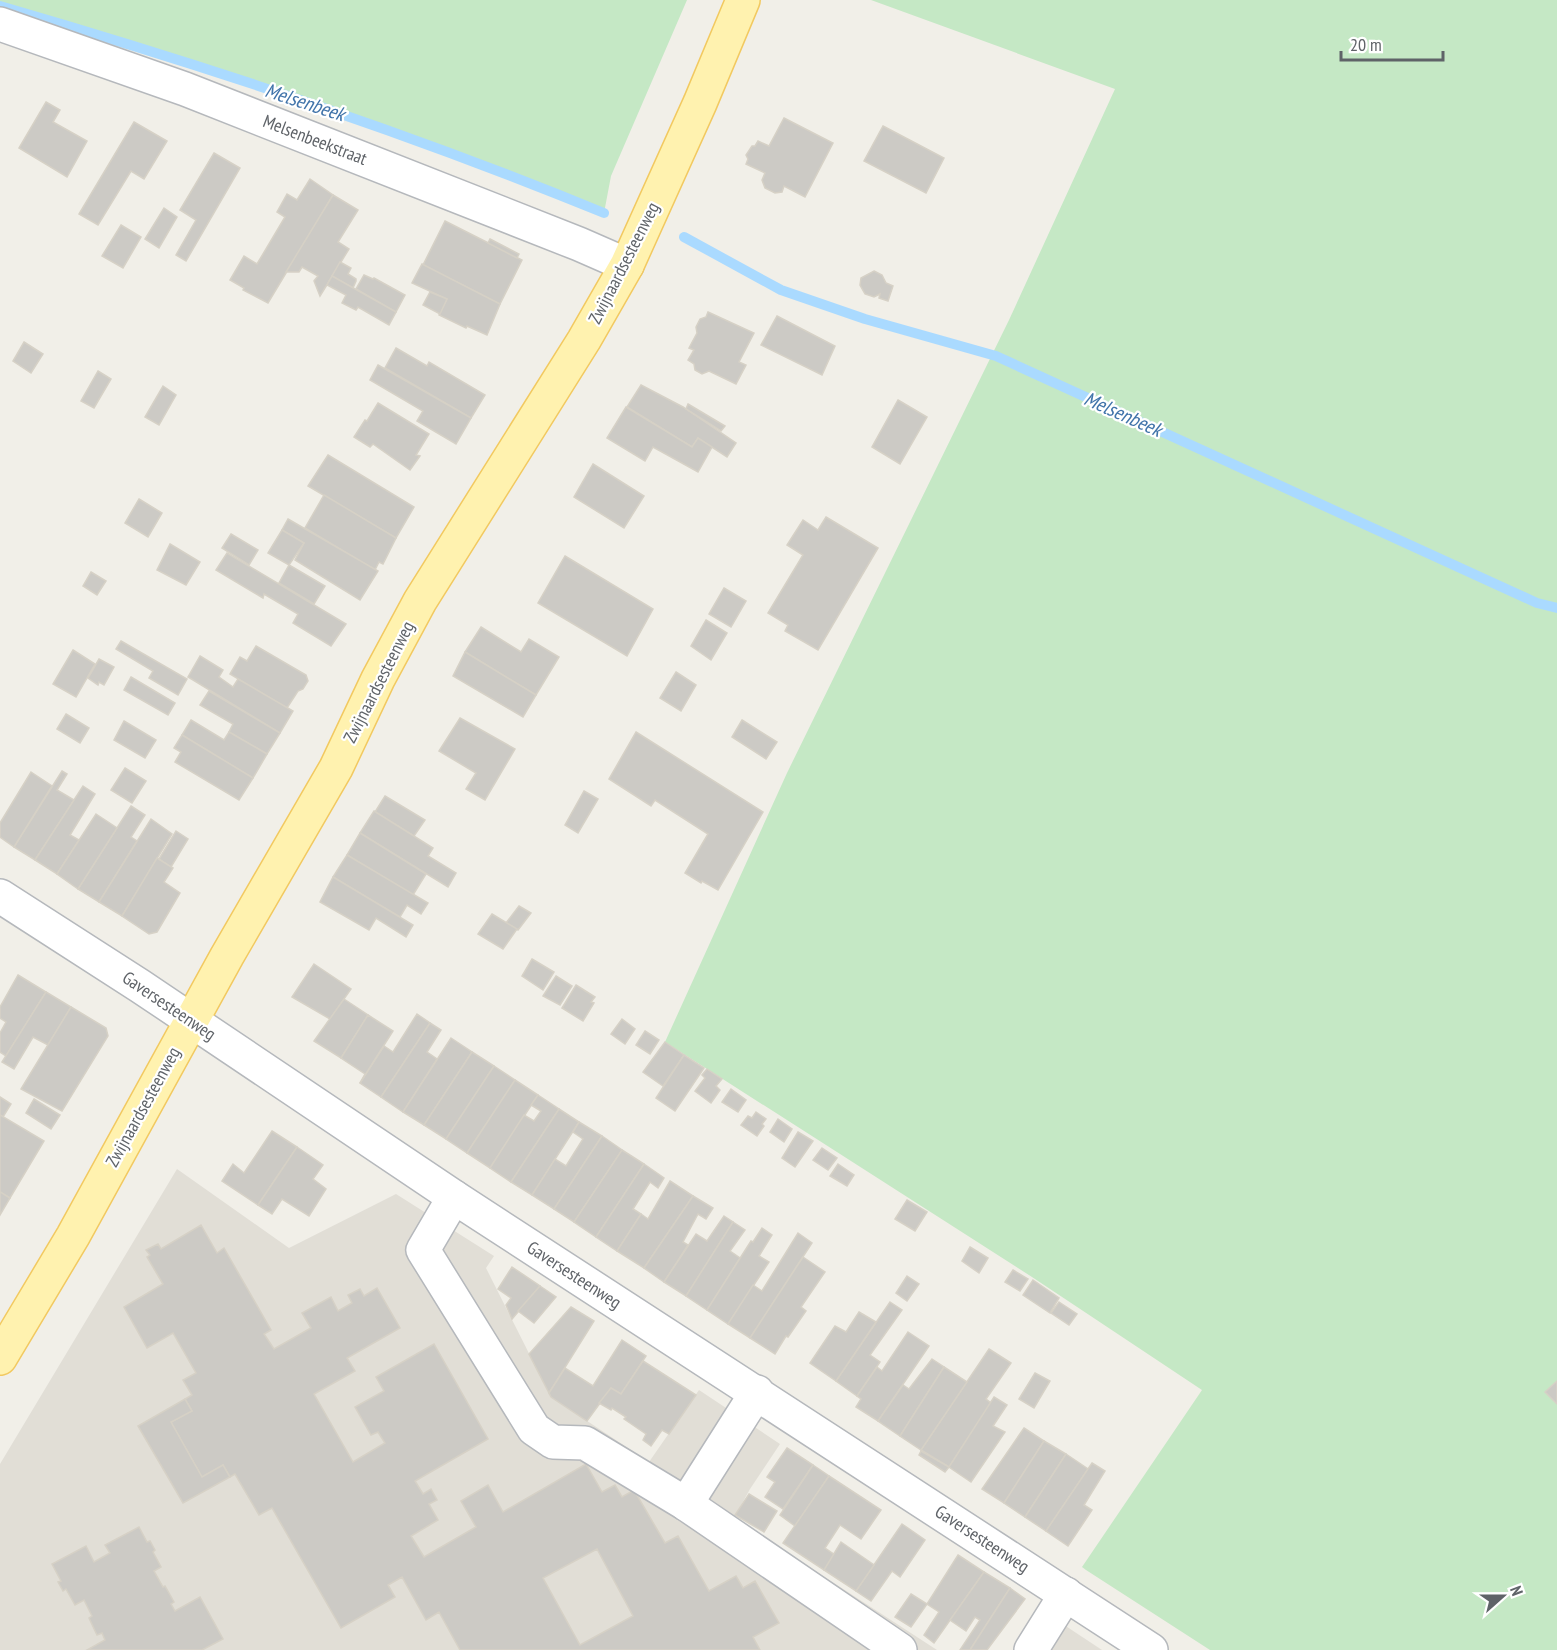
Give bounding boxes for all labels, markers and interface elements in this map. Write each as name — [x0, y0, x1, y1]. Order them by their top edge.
scale bar — [1341, 24, 1443, 62]
text: 20 m — [1350, 33, 1382, 56]
water label: Melsenbeek — [262, 77, 350, 128]
street label: Melsenbeekstraat — [260, 109, 370, 170]
street label: Zwijnaardsesteenweg — [583, 198, 664, 327]
water label: Melsenbeek — [1080, 385, 1168, 444]
street label: Zwijnaardsesteenweg — [338, 617, 419, 746]
street label: Gaversesteenweg — [118, 966, 220, 1045]
street label: Zwijnaardsesteenweg — [100, 1043, 185, 1171]
street label: Gaversesteenweg — [523, 1236, 626, 1314]
street label: Gaversesteenweg — [931, 1500, 1034, 1578]
north arrow — [1473, 1566, 1533, 1626]
text: N — [1506, 1583, 1528, 1598]

